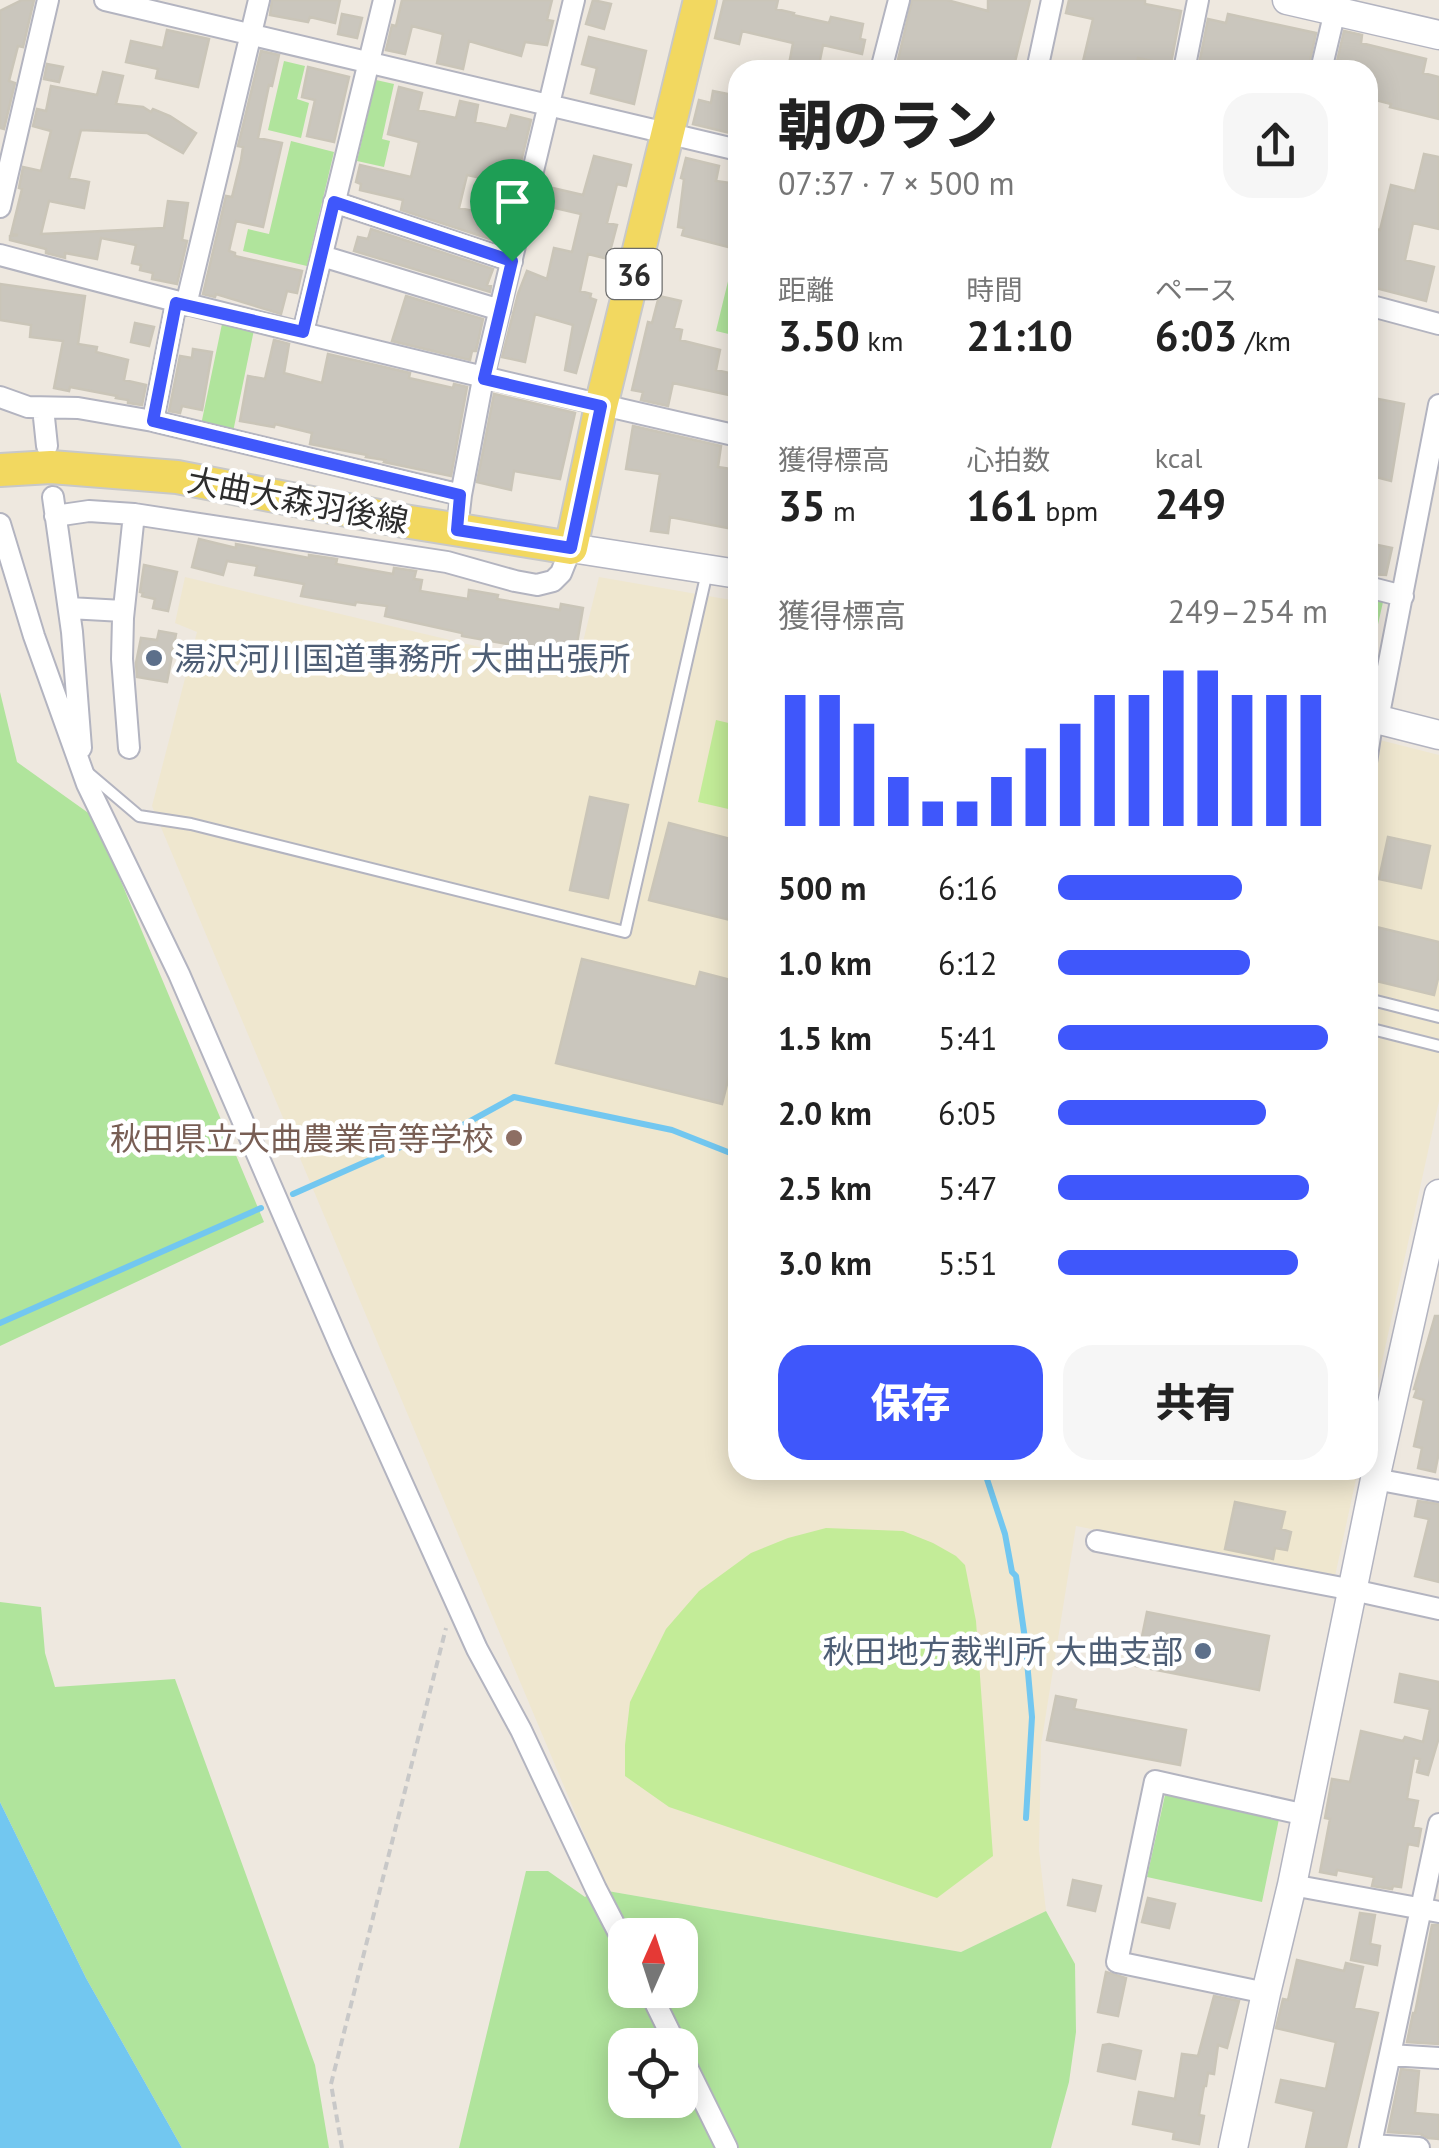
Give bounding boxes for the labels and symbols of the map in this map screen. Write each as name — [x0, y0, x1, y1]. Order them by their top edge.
pin — [470, 159, 555, 262]
road number: 36 — [606, 249, 662, 299]
street label: 大曲大森羽後線 — [184, 458, 412, 542]
place label: 湯沢河川国道事務所 大曲出張所 — [174, 637, 631, 679]
marker: 湯沢河川国道事務所 大曲出張所 — [143, 647, 165, 669]
place label: 秋田県立大曲農業高等学校 — [110, 1117, 494, 1159]
marker: 秋田県立大曲農業高等学校 — [503, 1127, 525, 1149]
place label: 秋田地方裁判所 大曲支部 — [822, 1630, 1183, 1672]
marker: 秋田地方裁判所 大曲支部 — [1192, 1640, 1214, 1662]
north arrow — [608, 1918, 698, 2008]

